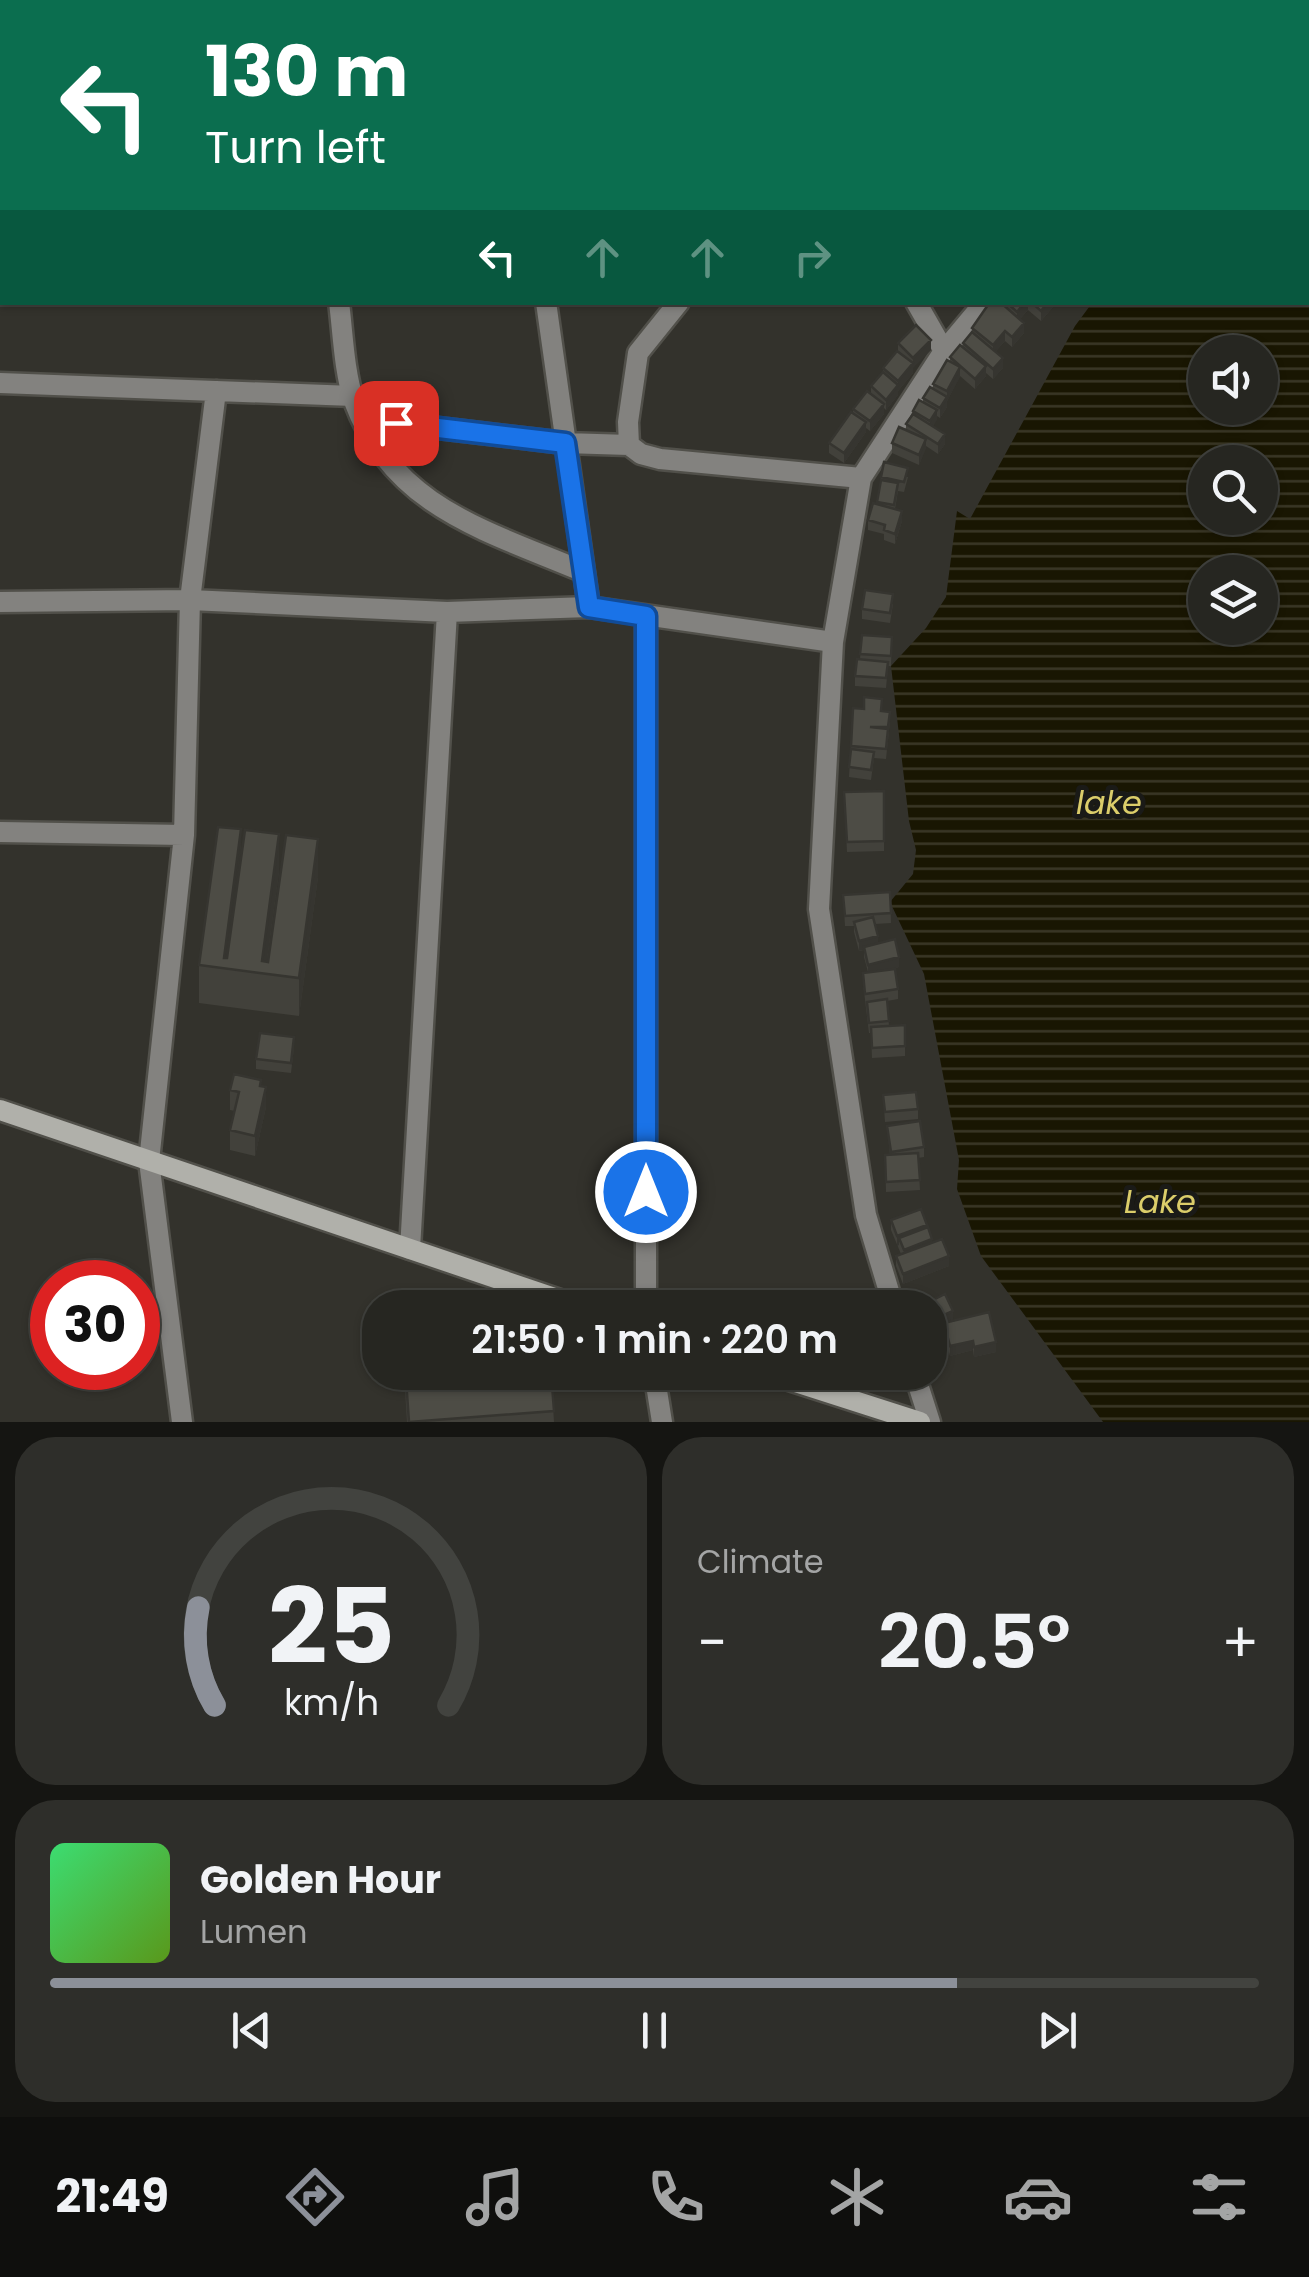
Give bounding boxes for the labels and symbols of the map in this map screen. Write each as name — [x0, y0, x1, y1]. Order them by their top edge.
pin — [354, 381, 439, 466]
water label: lake — [1076, 780, 1142, 825]
position arrow — [594, 1140, 698, 1244]
water label: Lake — [1124, 1179, 1196, 1224]
speed limit sign: 30 — [30, 1260, 160, 1390]

